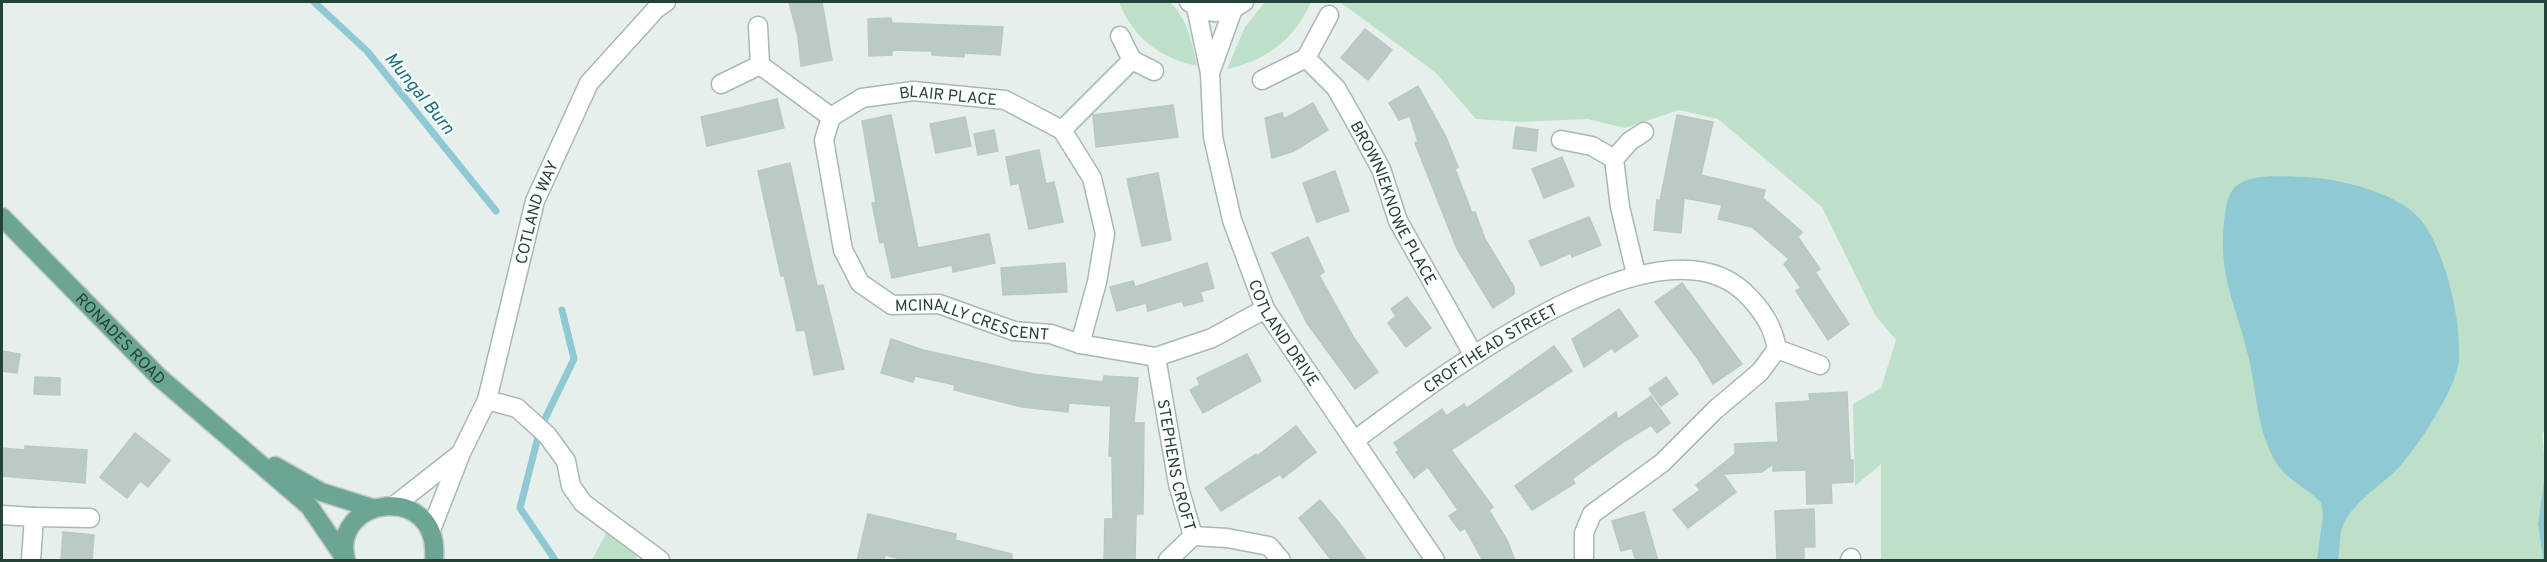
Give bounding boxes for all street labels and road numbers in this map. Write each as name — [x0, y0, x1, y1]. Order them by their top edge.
street label: BLAIR PLACE — [898, 83, 998, 111]
street label: BROWNIEKNOWE PLACE — [1345, 118, 1440, 289]
street label: COTLAND WAY — [512, 158, 564, 266]
street label: COTLAND DRIVE — [1243, 277, 1323, 391]
street label: RONADES ROAD — [70, 290, 169, 390]
street label: MCINALLY CRESCENT — [895, 296, 1050, 346]
street label: CROFTHEAD STREET — [1420, 300, 1562, 399]
street label: STEPHENS CROFT — [1151, 398, 1199, 534]

